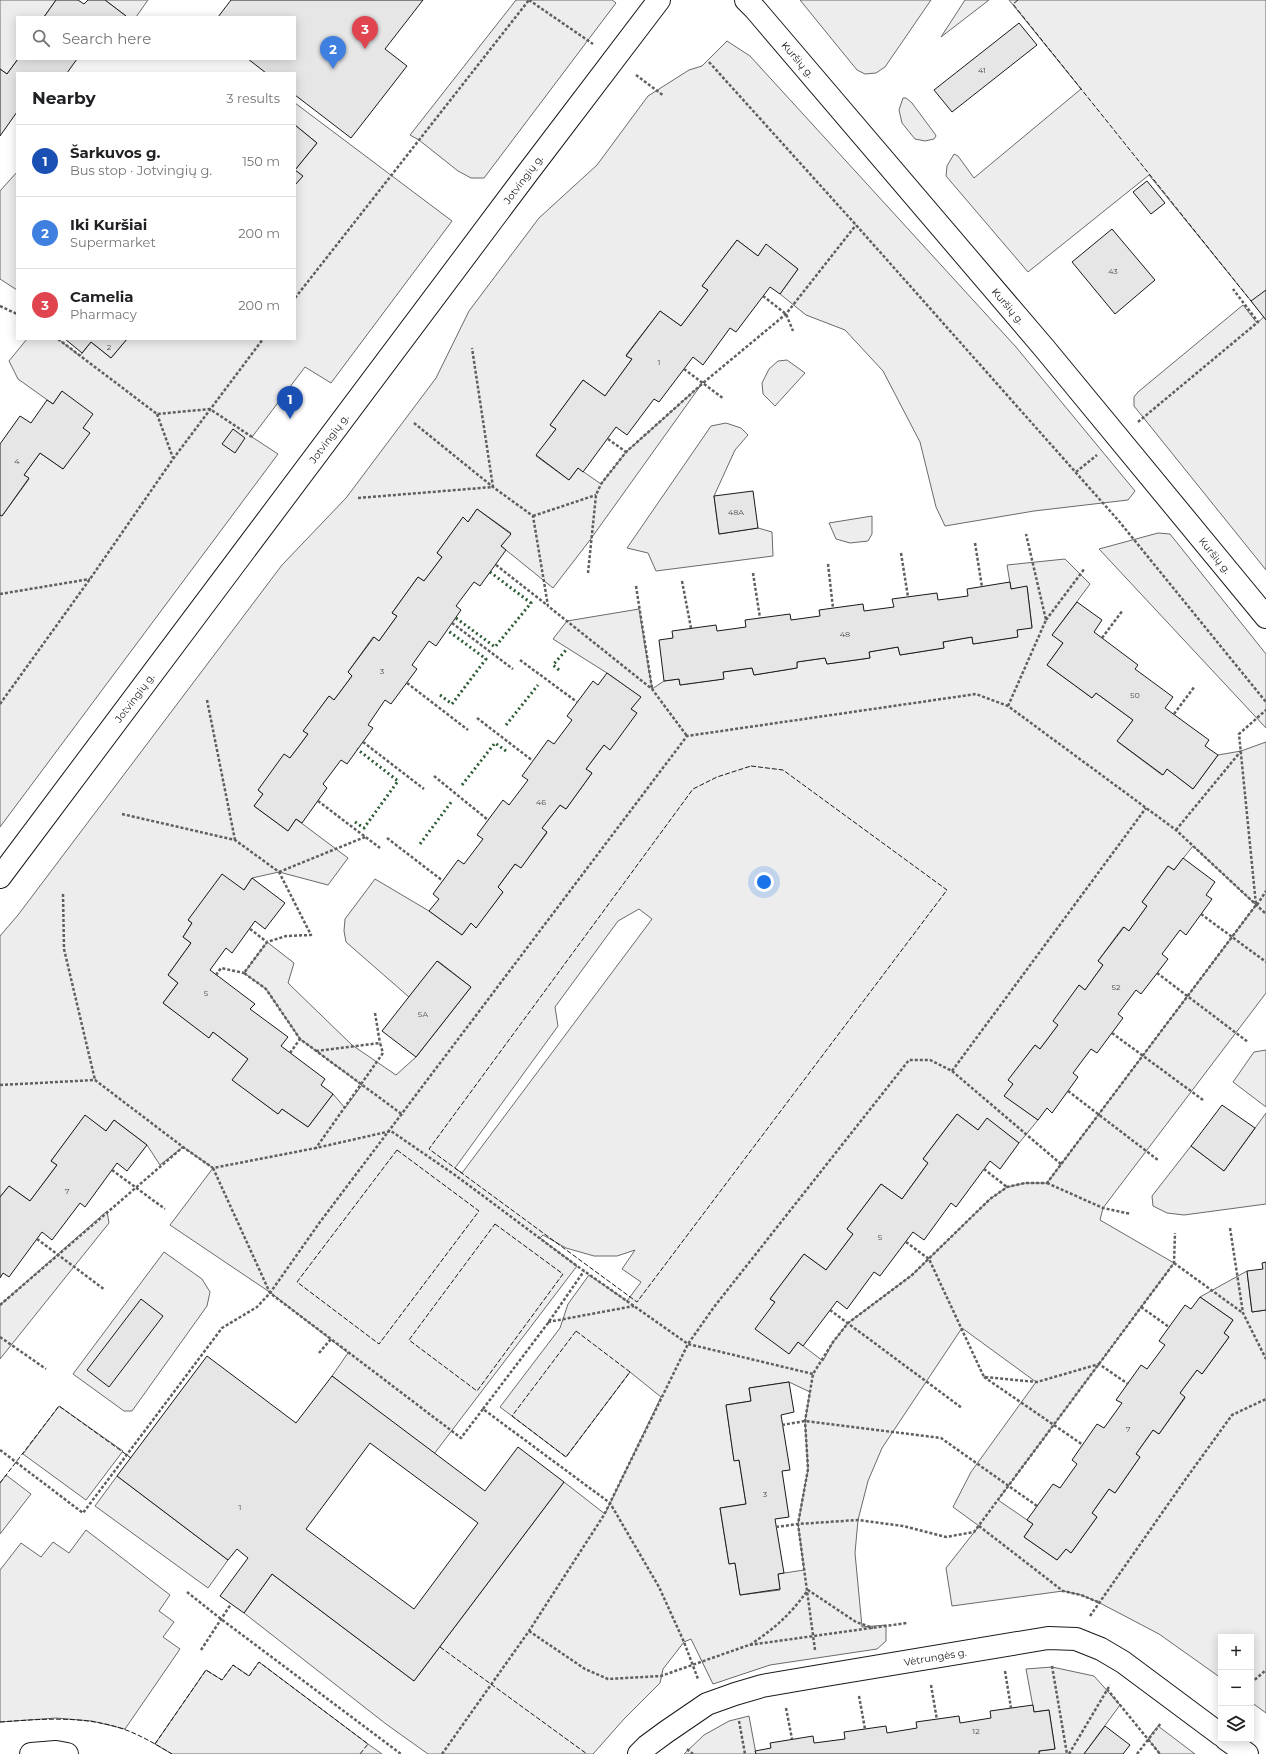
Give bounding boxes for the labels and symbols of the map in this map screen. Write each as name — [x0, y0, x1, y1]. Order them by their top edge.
pin: 3 — [352, 16, 378, 49]
pin: 2 — [320, 36, 346, 69]
street label: Kuršių g. — [779, 39, 817, 80]
house number: 41 — [978, 65, 986, 75]
street label: Jotvingių g. — [500, 152, 546, 207]
house number: 43 — [1108, 266, 1118, 276]
street label: Kuršių g. — [989, 285, 1027, 327]
house number: 2 — [107, 342, 112, 352]
house number: 1 — [658, 357, 660, 367]
pin: 1 — [277, 386, 303, 419]
street label: Jotvingių g. — [305, 411, 351, 466]
house number: 4 — [14, 456, 20, 466]
house number: 48A — [728, 507, 744, 517]
street label: Kuršių g. — [1196, 534, 1234, 576]
house number: 48 — [840, 629, 850, 639]
house number: 3 — [380, 666, 385, 676]
street label: Jotvingių g. — [111, 671, 157, 726]
house number: 50 — [1130, 690, 1140, 700]
house number: 46 — [536, 797, 546, 807]
your location — [754, 872, 774, 892]
house number: 52 — [1111, 982, 1121, 992]
house number: 5 — [204, 988, 209, 998]
house number: 5A — [418, 1009, 428, 1019]
house number: 7 — [65, 1186, 70, 1196]
house number: 5 — [878, 1232, 883, 1242]
house number: 7 — [1126, 1424, 1131, 1434]
house number: 3 — [763, 1489, 768, 1499]
house number: 1 — [239, 1502, 241, 1512]
street label: Vėtrungės g. — [903, 1645, 967, 1668]
house number: 12 — [972, 1726, 980, 1736]

